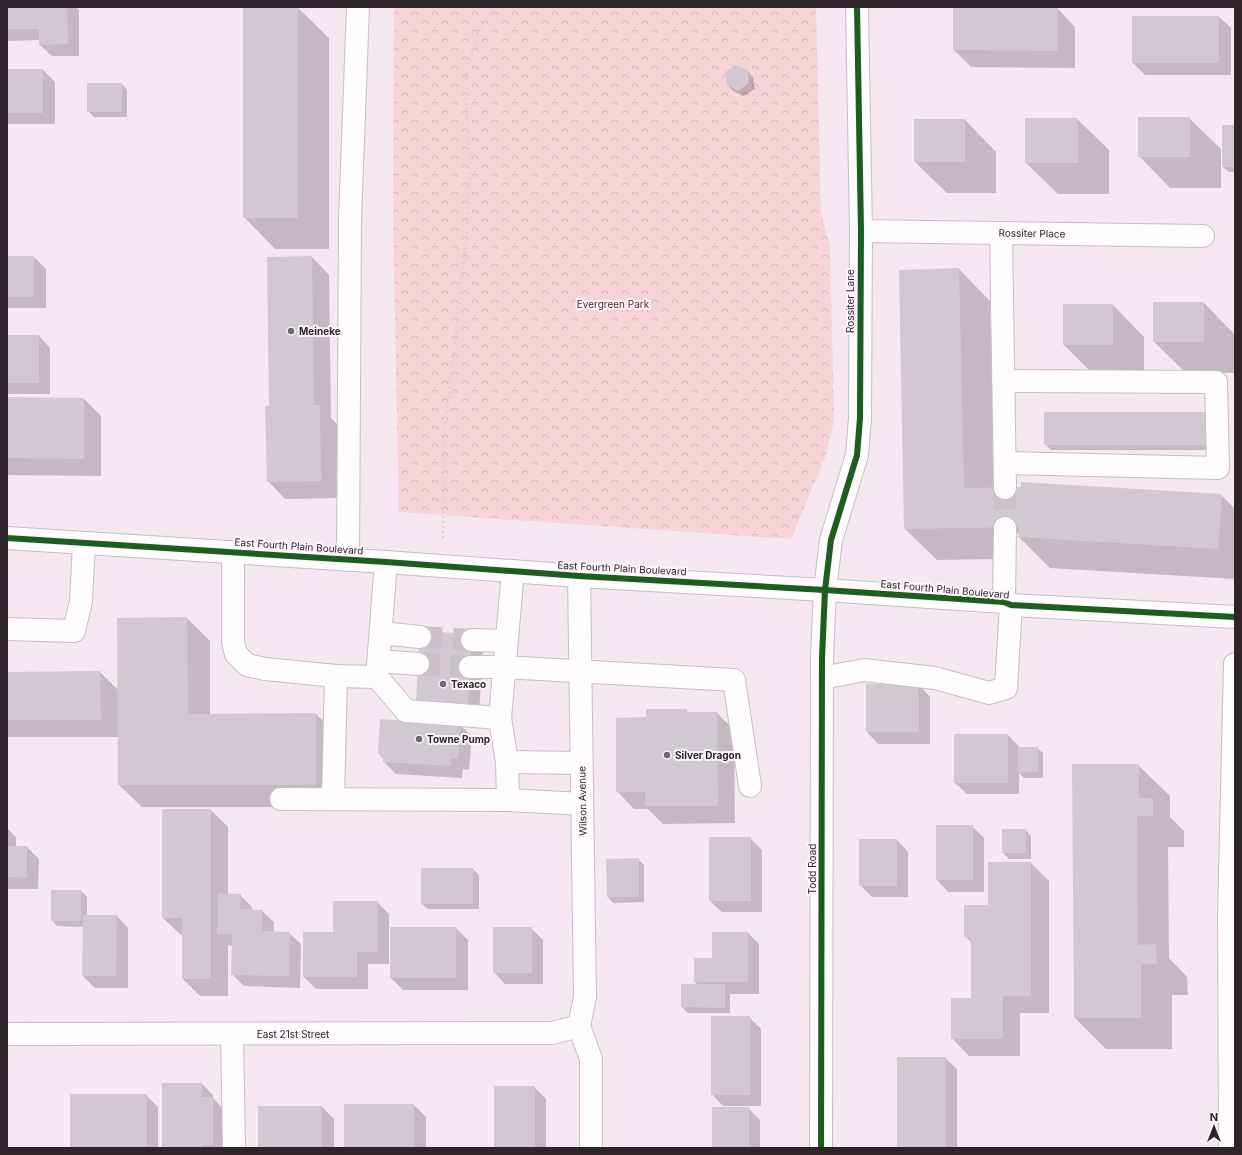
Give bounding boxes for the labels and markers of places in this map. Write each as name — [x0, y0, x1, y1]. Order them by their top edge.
place label: Meineke — [299, 325, 341, 337]
marker: Meineke — [286, 326, 296, 336]
place label: Texaco — [451, 678, 486, 690]
marker: Texaco — [438, 679, 448, 689]
place label: Towne Pump — [427, 733, 490, 745]
marker: Towne Pump — [414, 734, 424, 744]
place label: Silver Dragon — [675, 749, 741, 762]
marker: Silver Dragon — [662, 750, 672, 760]

